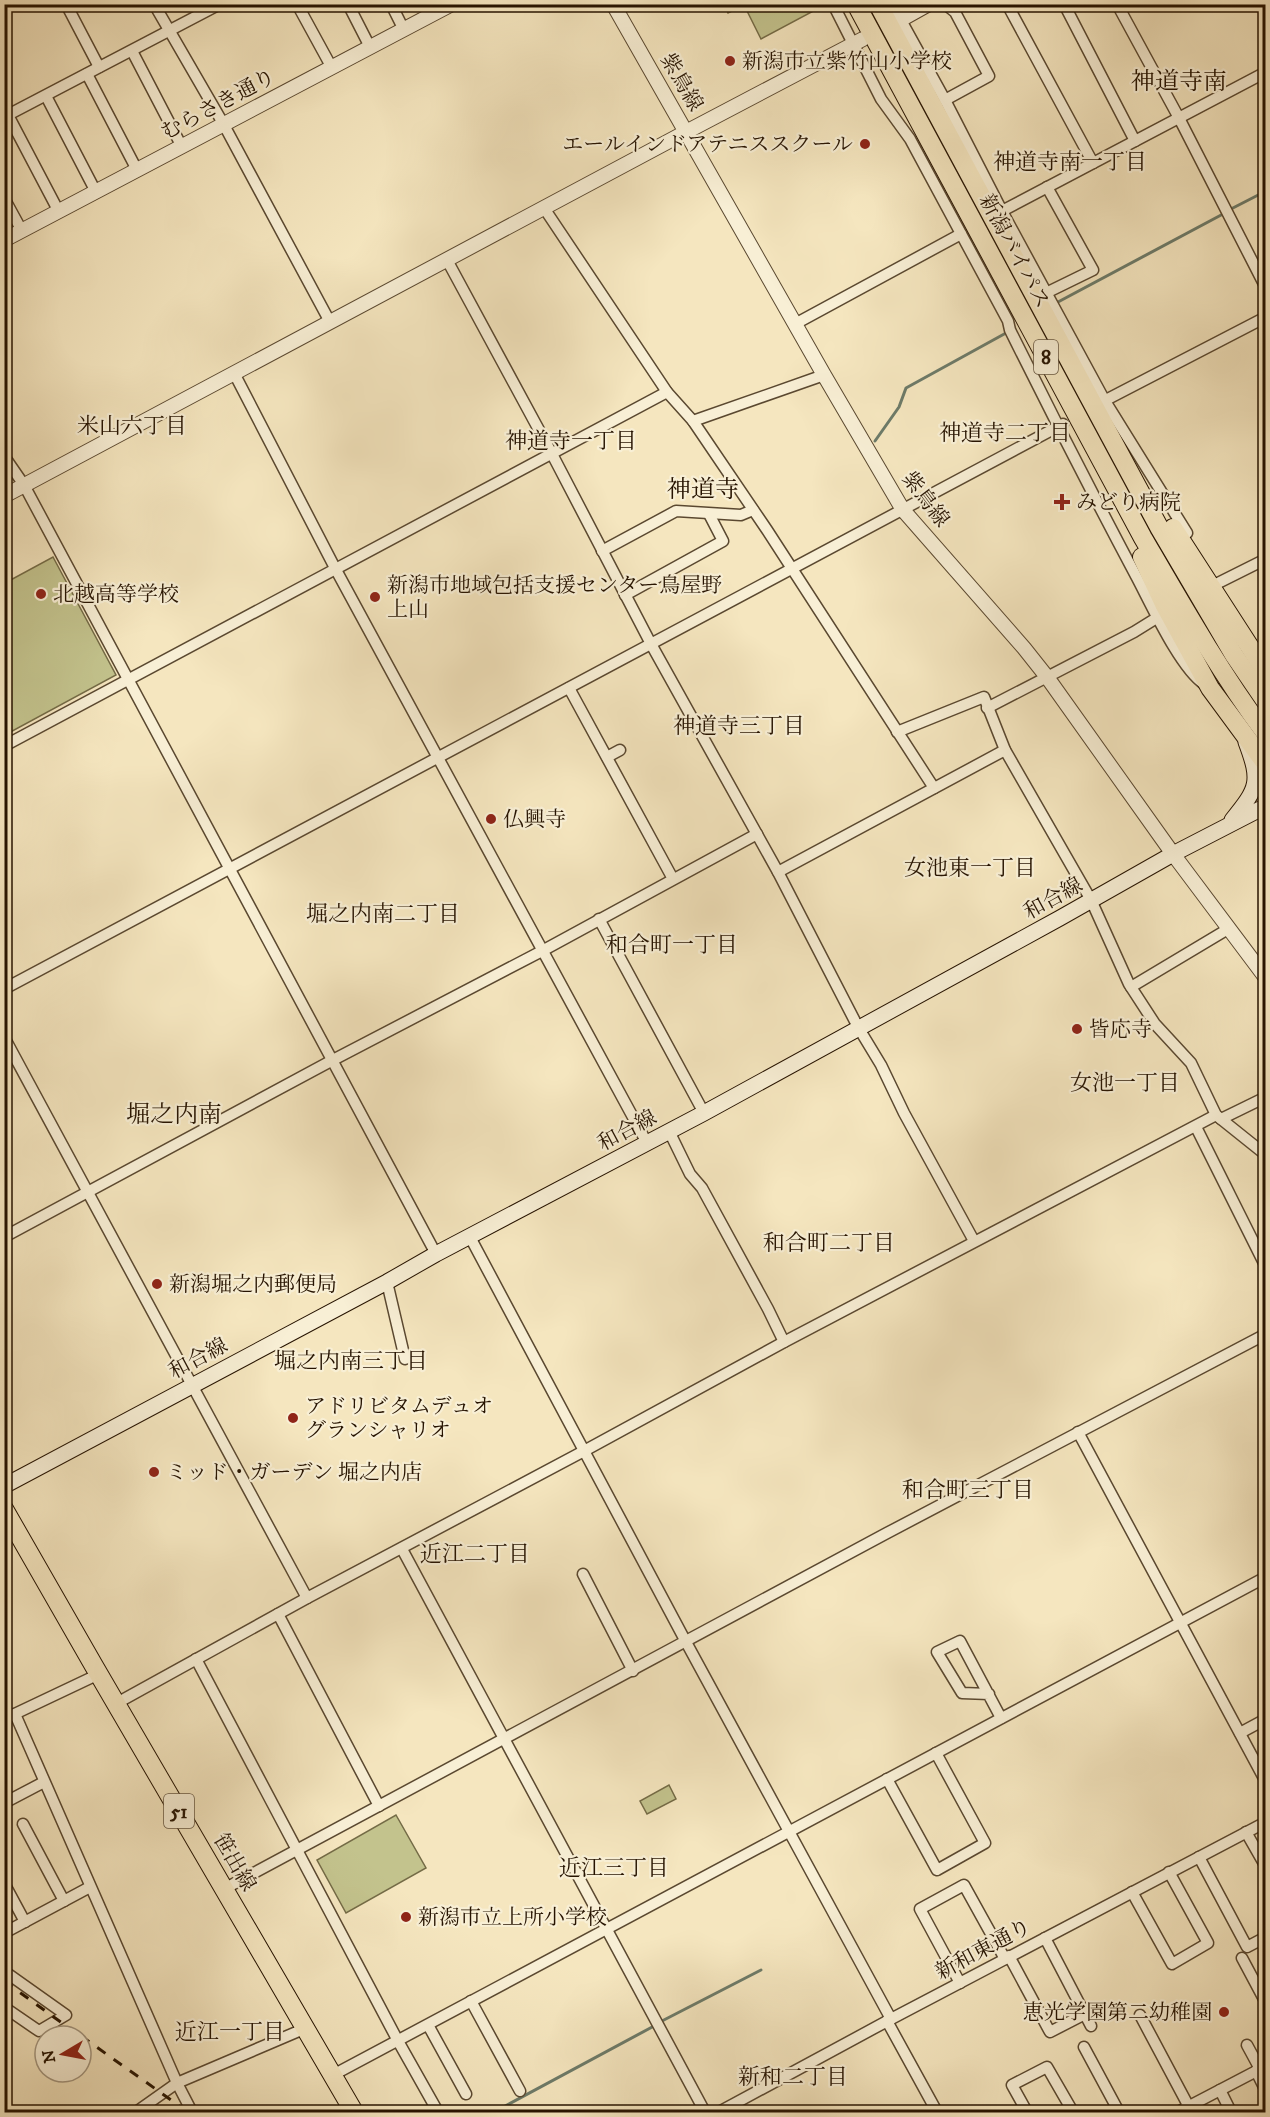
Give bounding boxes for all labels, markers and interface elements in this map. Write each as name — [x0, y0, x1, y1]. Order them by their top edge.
street label: 紫鳥線 — [654, 49, 708, 116]
place label: 新潟市立紫竹山小学校 — [742, 49, 952, 75]
marker: 新潟市立紫竹山小学校 — [723, 54, 737, 68]
street label: むらさき通り — [157, 64, 280, 146]
district label: 神道寺南 — [1131, 67, 1227, 97]
place label: エールインドアテニススクール — [562, 132, 853, 158]
marker: エールインドアテニススクール — [858, 137, 872, 151]
district label: 神道寺南一丁目 — [993, 149, 1147, 176]
street label: 新潟バイパス — [973, 190, 1055, 313]
road number: 8 — [1034, 340, 1058, 374]
district label: 米山六丁目 — [77, 413, 187, 440]
district label: 神道寺二丁目 — [939, 420, 1071, 447]
district label: 神道寺一丁目 — [505, 428, 637, 455]
street label: 紫鳥線 — [896, 467, 955, 533]
district label: 神道寺 — [667, 475, 739, 505]
place label: みどり病院 — [1076, 490, 1181, 516]
marker: みどり病院 — [1053, 493, 1071, 511]
place label: 新潟市地域包括支援センター鳥屋野 上山 — [387, 573, 722, 623]
place label: 北越高等学校 — [53, 582, 179, 608]
marker: 北越高等学校 — [34, 587, 48, 601]
marker: 新潟市地域包括支援センター鳥屋野 上山 — [368, 590, 382, 604]
district label: 神道寺三丁目 — [673, 713, 805, 740]
place label: 仏興寺 — [503, 807, 566, 833]
marker: 仏興寺 — [484, 812, 498, 826]
district label: 女池東一丁目 — [904, 855, 1036, 882]
street label: 和合線 — [1020, 872, 1087, 926]
district label: 堀之内南二丁目 — [306, 901, 460, 928]
district label: 和合町一丁目 — [606, 932, 738, 959]
place label: 皆応寺 — [1089, 1017, 1152, 1043]
marker: 皆応寺 — [1070, 1022, 1084, 1036]
district label: 女池一丁目 — [1070, 1070, 1180, 1097]
district label: 堀之内南 — [126, 1100, 222, 1130]
street label: 和合線 — [594, 1105, 661, 1157]
district label: 和合町二丁目 — [763, 1230, 895, 1257]
place label: 新潟堀之内郵便局 — [169, 1272, 337, 1298]
marker: 新潟堀之内郵便局 — [150, 1277, 164, 1291]
street label: 和合線 — [165, 1333, 232, 1385]
district label: 堀之内南三丁目 — [274, 1348, 428, 1375]
place label: アドリビタムデュオ グランシャリオ — [305, 1394, 493, 1444]
marker: アドリビタムデュオ グランシャリオ — [286, 1411, 300, 1425]
place label: ミッド・ガーデン 堀之内店 — [166, 1460, 422, 1486]
marker: ミッド・ガーデン 堀之内店 — [147, 1465, 161, 1479]
district label: 和合町三丁目 — [902, 1477, 1034, 1504]
district label: 近江二丁目 — [420, 1541, 530, 1568]
road number: 51 — [164, 1794, 194, 1828]
street label: 笹出線 — [207, 1829, 261, 1896]
district label: 近江三丁目 — [559, 1855, 669, 1882]
place label: 新潟市立上所小学校 — [418, 1905, 607, 1931]
marker: 新潟市立上所小学校 — [399, 1910, 413, 1924]
street label: 新和東通り — [931, 1914, 1036, 1986]
place label: 恵光学園第二幼稚園 — [1023, 2000, 1212, 2026]
marker: 恵光学園第二幼稚園 — [1217, 2005, 1231, 2019]
district label: 近江一丁目 — [175, 2019, 285, 2046]
north arrow — [33, 2024, 93, 2084]
text: N — [38, 2048, 60, 2065]
district label: 新和二丁目 — [738, 2064, 848, 2091]

